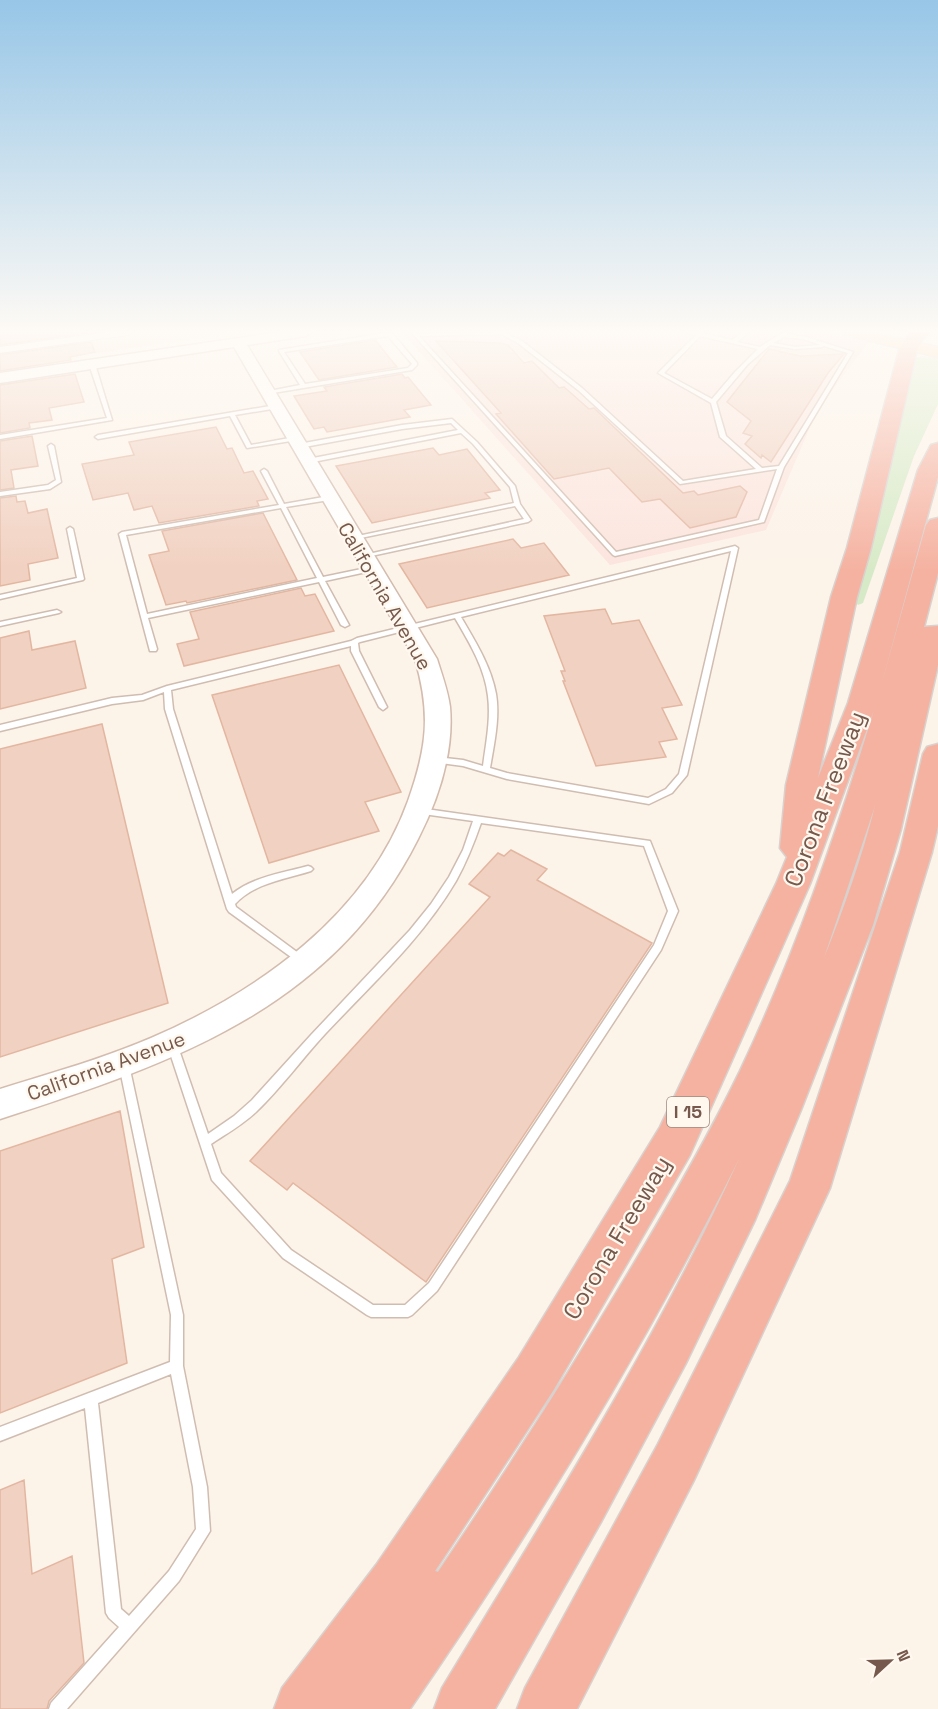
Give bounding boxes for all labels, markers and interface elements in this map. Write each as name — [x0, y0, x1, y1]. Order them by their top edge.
street label: California Avenue — [332, 517, 438, 675]
street label: Corona Freeway — [777, 707, 872, 891]
street label: California Avenue — [23, 1025, 189, 1107]
road number: I 15 — [667, 1097, 709, 1127]
street label: Corona Freeway — [556, 1150, 678, 1325]
north arrow — [860, 1631, 920, 1691]
text: N — [892, 1647, 915, 1664]

